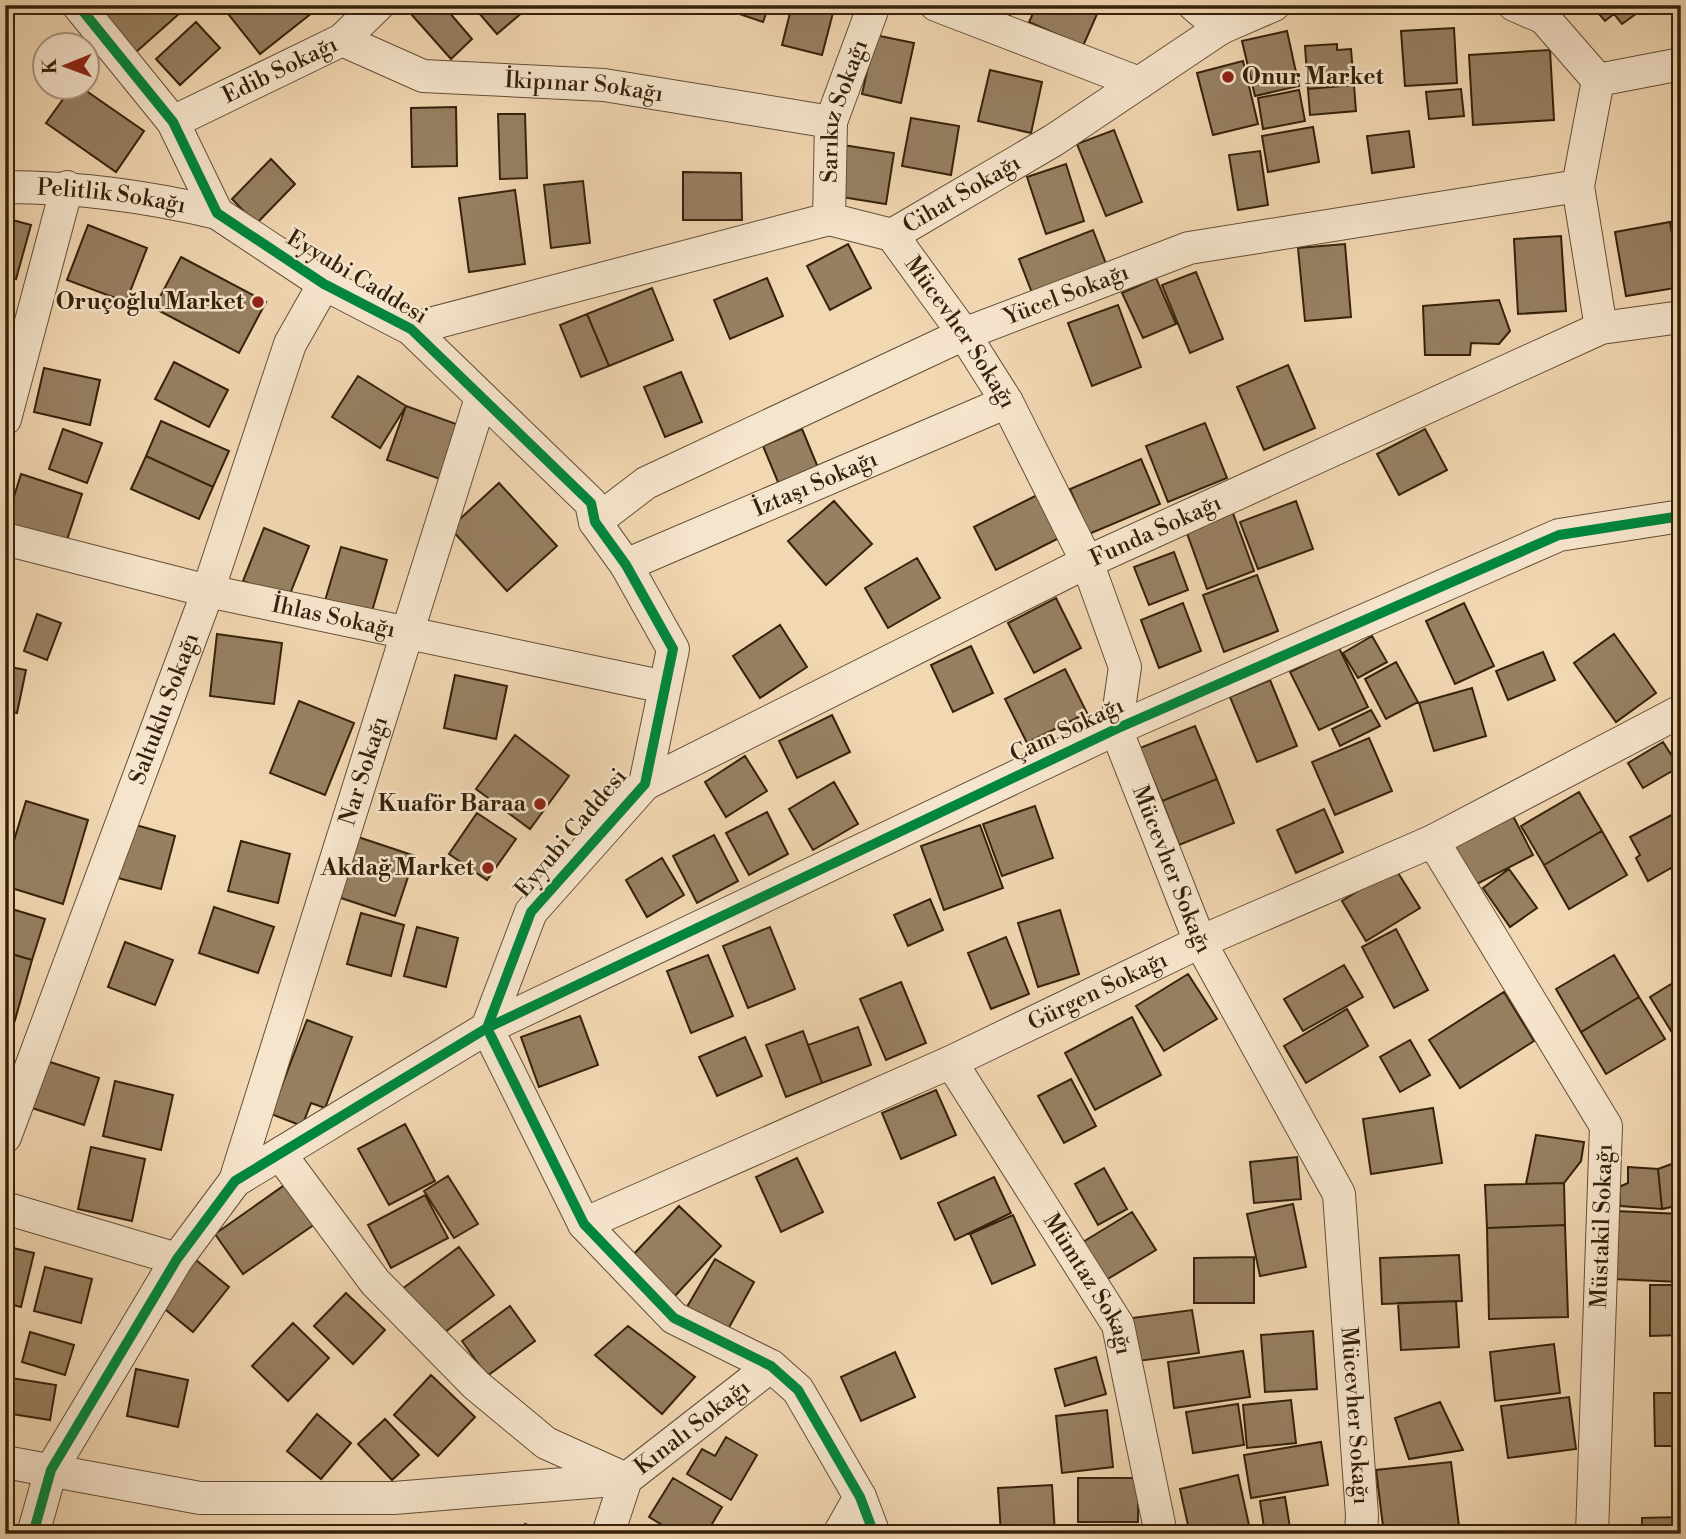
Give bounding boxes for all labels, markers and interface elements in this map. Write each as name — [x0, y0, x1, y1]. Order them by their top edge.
street label: Edib Sokağı — [218, 30, 342, 110]
north arrow — [32, 32, 102, 102]
street label: Sarıkız Sokağı — [816, 36, 874, 183]
text: K — [38, 58, 62, 74]
place label: Onur Market — [1242, 63, 1385, 91]
street label: İkipınar Sokağı — [504, 64, 665, 108]
marker: Onur Market — [1220, 69, 1236, 85]
street label: Cihat Sokağı — [898, 149, 1026, 240]
street label: Pelitlik Sokağı — [37, 174, 188, 220]
street label: Eyyubi Caddesi — [281, 224, 433, 330]
street label: Mücevher Sokağı — [898, 251, 1022, 413]
street label: Yücel Sokağı — [999, 258, 1133, 332]
place label: Oruçoğlu Market — [56, 288, 245, 316]
marker: Oruçoğlu Market — [250, 294, 266, 310]
street label: İztaşı Sokağı — [748, 445, 882, 523]
street label: Funda Sokağı — [1085, 489, 1226, 573]
street label: İhlas Sokağı — [269, 589, 398, 644]
street label: Saltuklu Sokağı — [123, 629, 205, 788]
street label: Çam Sokağı — [1006, 691, 1128, 769]
street label: Nar Sokağı — [334, 713, 394, 829]
street label: Eyyubi Caddesi — [509, 763, 633, 903]
street label: Mücevher Sokağı — [1126, 781, 1218, 958]
place label: Kuaför Baraa — [378, 790, 527, 818]
marker: Kuaför Baraa — [532, 796, 548, 812]
place label: Akdağ Market — [320, 854, 475, 882]
marker: Akdağ Market — [480, 860, 496, 876]
street label: Gürgen Sokağı — [1023, 946, 1172, 1037]
street label: Müstakil Sokağı — [1585, 1143, 1619, 1309]
street label: Mümtaz Sokağı — [1037, 1208, 1138, 1357]
street label: Mücevher Sokağı — [1335, 1326, 1375, 1505]
street label: Kınalı Sokağı — [629, 1374, 756, 1481]

